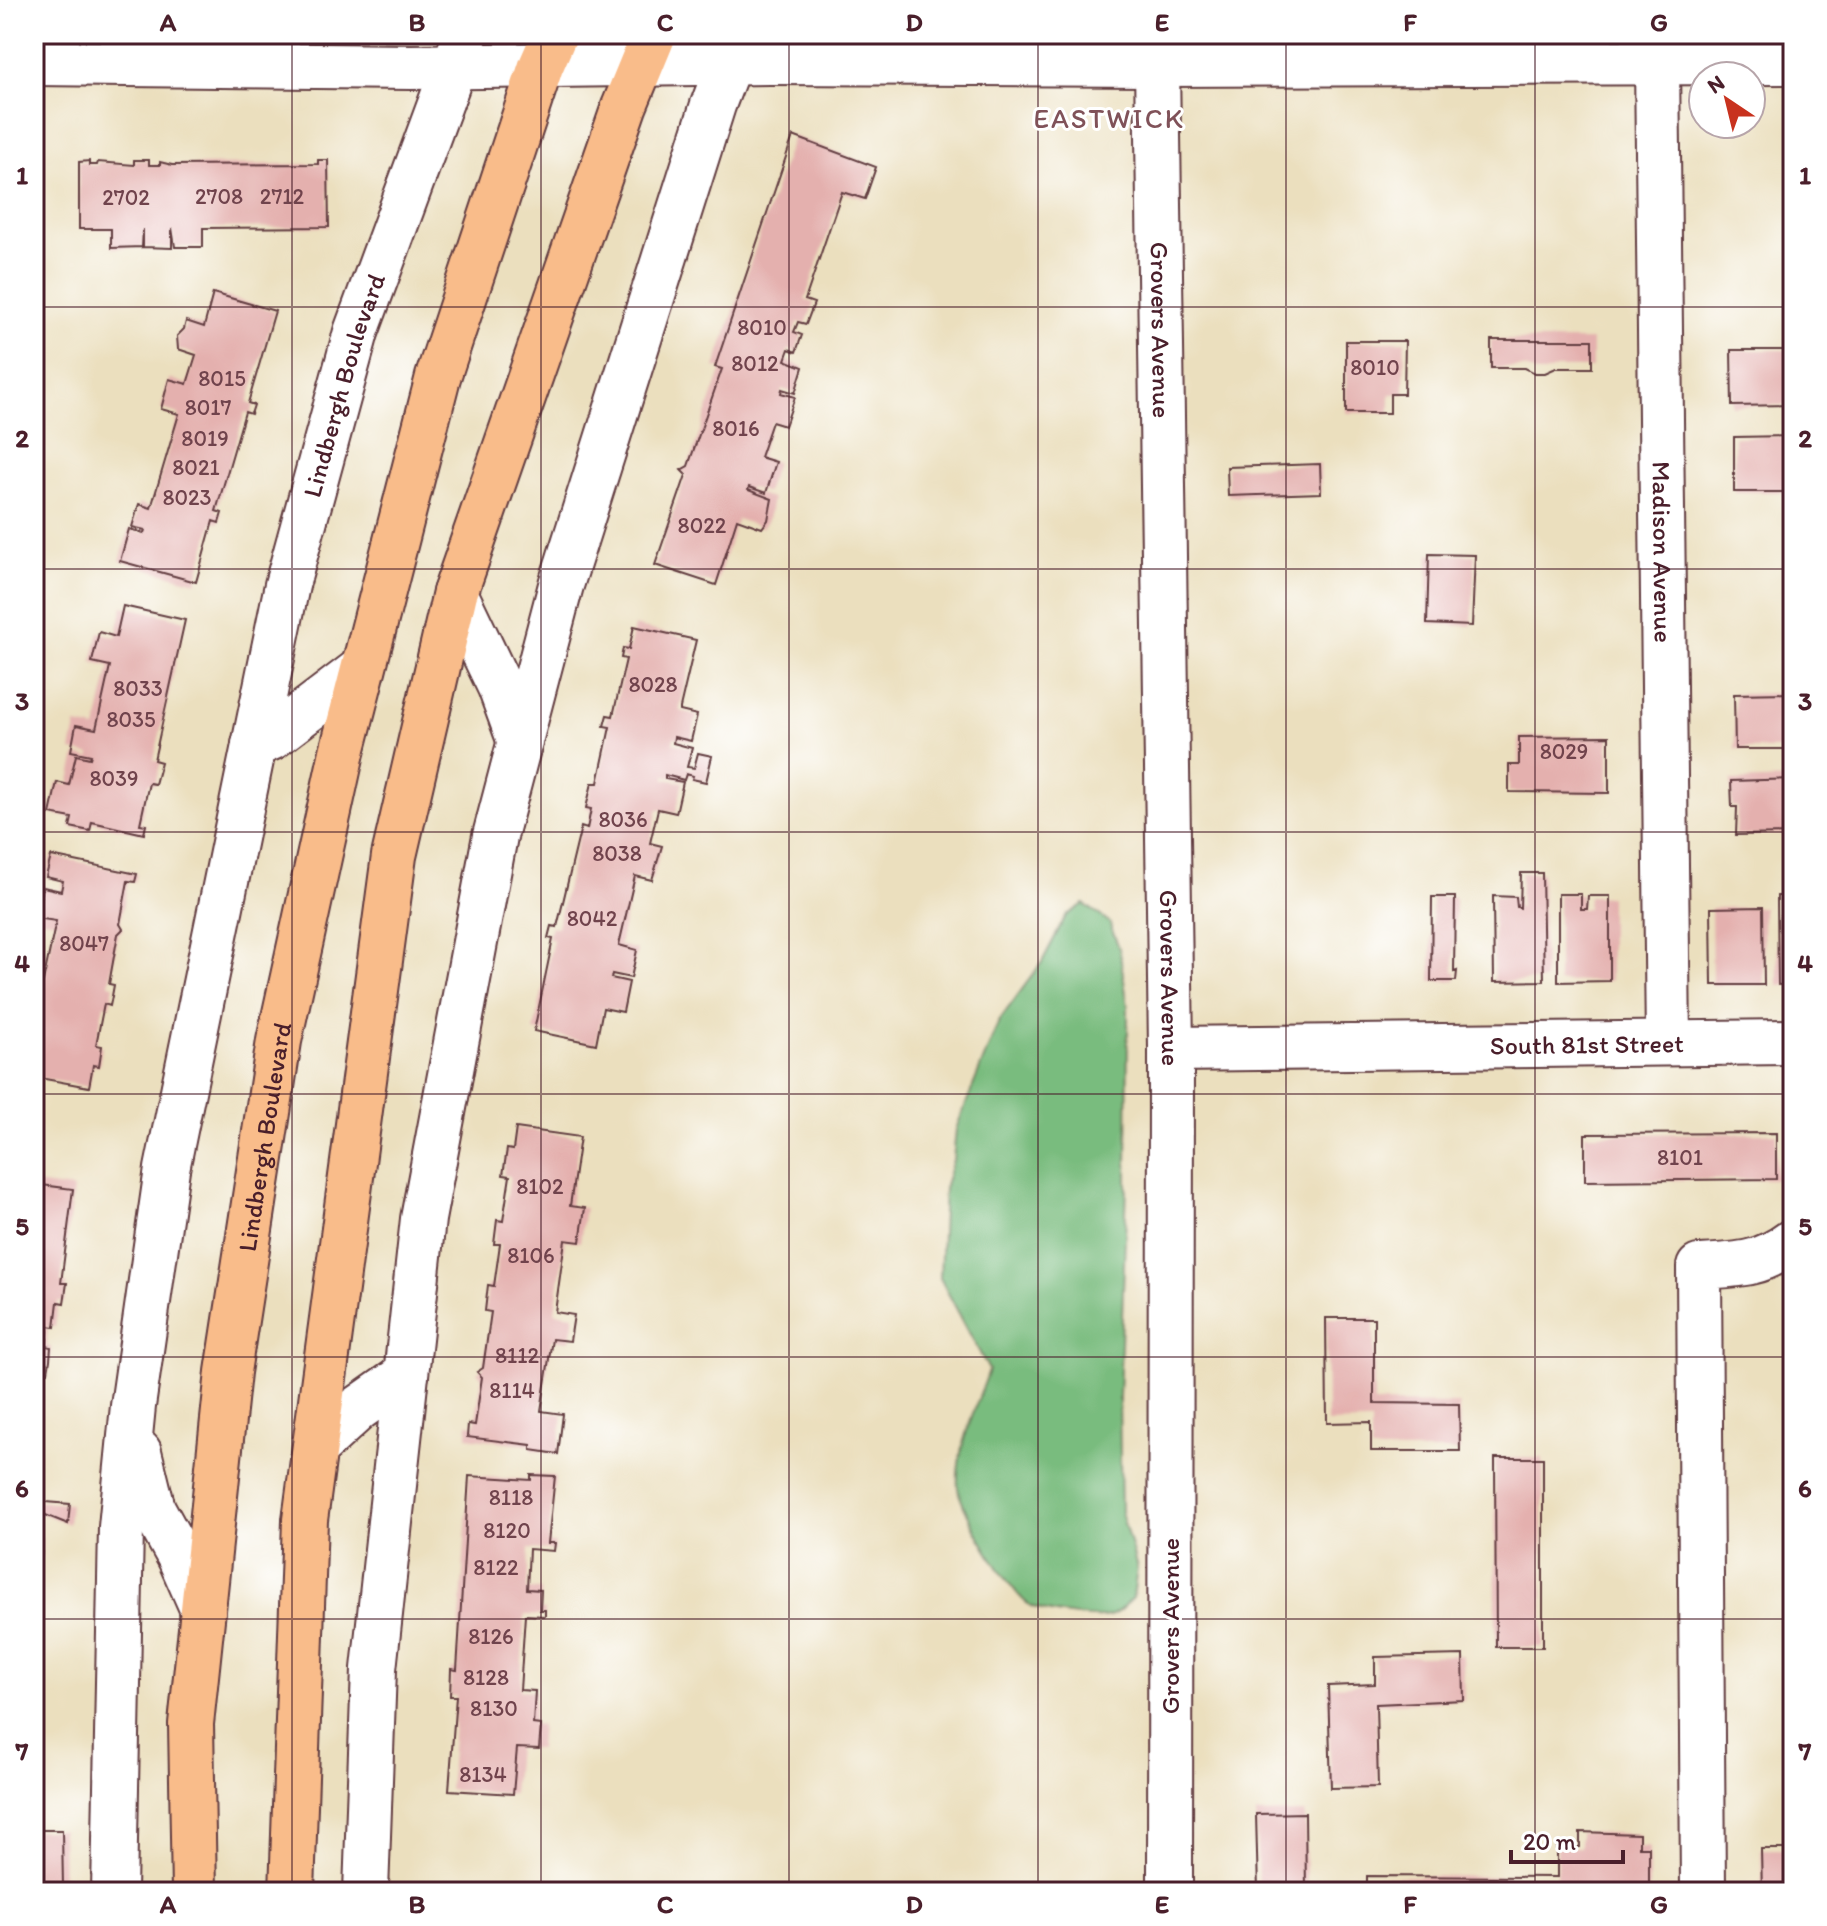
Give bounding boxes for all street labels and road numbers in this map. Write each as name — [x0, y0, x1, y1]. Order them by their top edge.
street label: Grovers Avenue — [1144, 242, 1178, 418]
street label: Lindbergh Boulevard — [296, 268, 393, 501]
street label: Madison Avenue — [1645, 461, 1680, 643]
street label: Grovers Avenue — [1153, 889, 1187, 1066]
street label: Lindbergh Boulevard — [231, 1018, 299, 1254]
street label: South 81st Street — [1490, 1027, 1684, 1061]
street label: Grovers Avenue — [1154, 1538, 1186, 1714]

